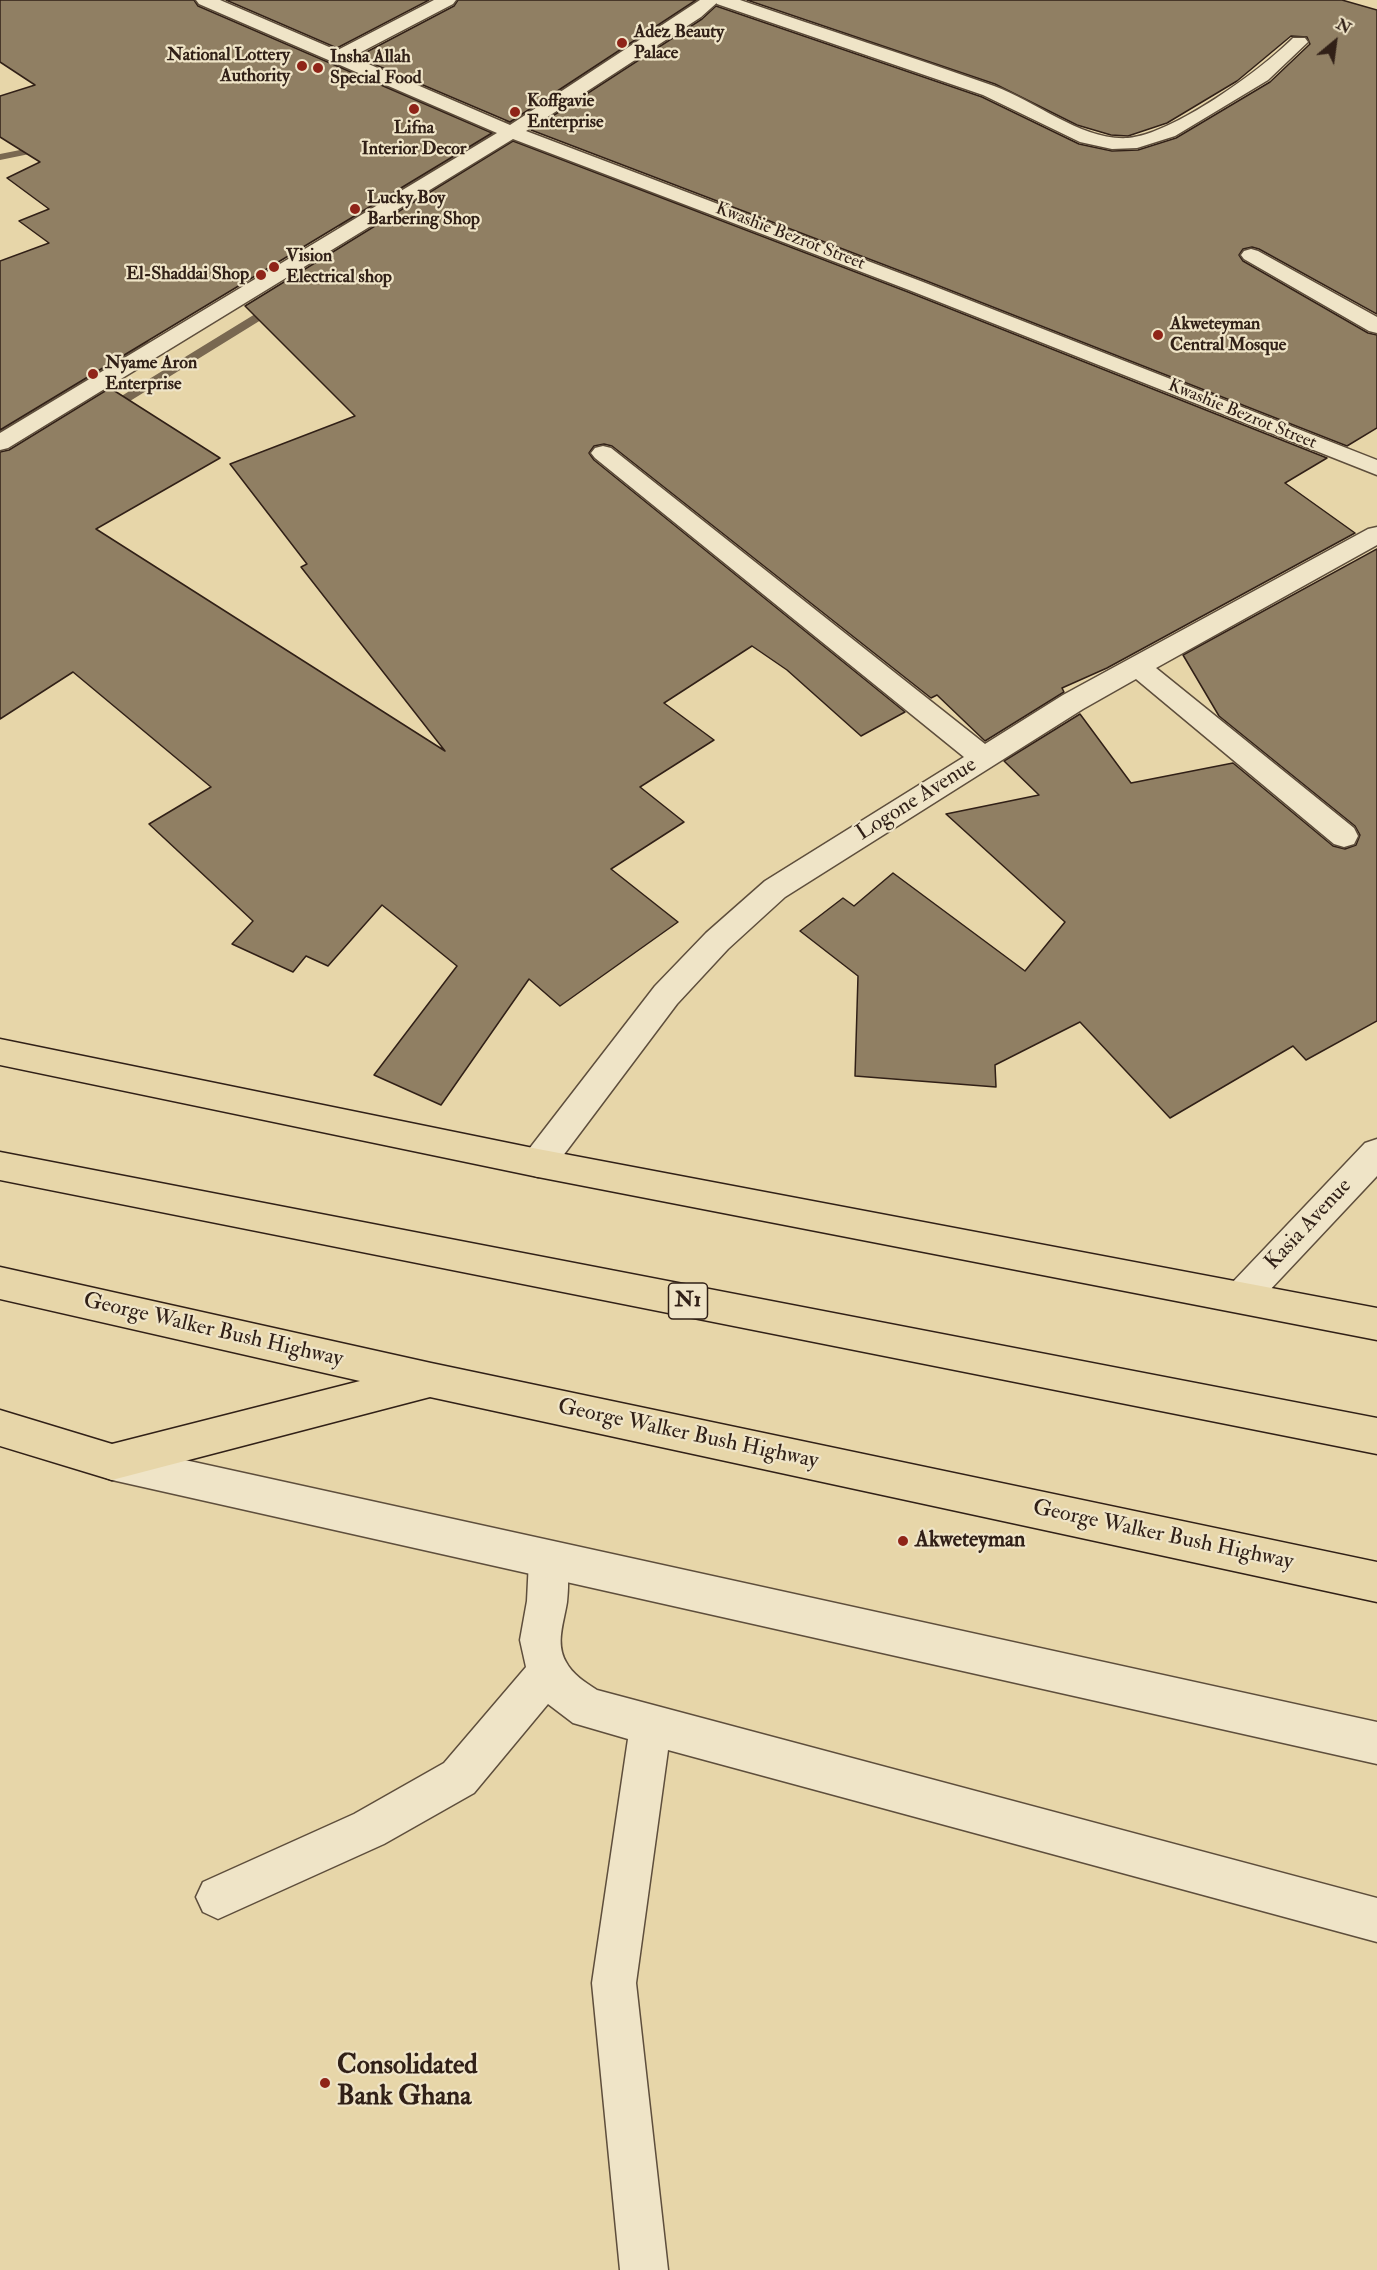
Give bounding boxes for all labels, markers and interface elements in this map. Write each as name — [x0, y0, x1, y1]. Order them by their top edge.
north arrow — [1305, 12, 1365, 72]
text: N — [1333, 14, 1355, 38]
place label: Adez Beauty Palace — [634, 22, 724, 64]
marker: Adez Beauty Palace — [615, 36, 629, 50]
place label: National Lottery Authority — [167, 45, 290, 88]
place label: Insha Allah Special Food — [330, 47, 422, 90]
marker: National Lottery Authority — [295, 59, 309, 73]
marker: Insha Allah Special Food — [311, 61, 325, 75]
place label: Koffgavie Enterprise — [527, 91, 603, 134]
marker: Lifna Interior Decor — [407, 102, 421, 116]
marker: Koffgavie Enterprise — [508, 105, 522, 119]
place label: Lifna Interior Decor — [361, 118, 467, 160]
place label: Lucky Boy Barbering Shop — [367, 188, 480, 230]
street label: Kwashie Bezrot Street — [712, 199, 868, 275]
marker: Lucky Boy Barbering Shop — [348, 202, 362, 216]
place label: Vision Electrical shop — [286, 246, 392, 288]
marker: Vision Electrical shop — [267, 260, 281, 274]
place label: El-Shaddai Shop — [126, 264, 249, 286]
marker: El-Shaddai Shop — [254, 268, 268, 282]
place label: Akweteyman Central Mosque — [1170, 314, 1286, 356]
marker: Akweteyman Central Mosque — [1151, 328, 1165, 342]
place label: Nyame Aron Enterprise — [105, 353, 197, 395]
marker: Nyame Aron Enterprise — [86, 367, 100, 381]
street label: Kwashie Bezrot Street — [1165, 375, 1319, 455]
street label: Logone Avenue — [852, 753, 982, 847]
street label: Kasia Avenue — [1260, 1174, 1358, 1276]
road number: N1 — [668, 1283, 708, 1319]
street label: George Walker Bush Highway — [81, 1288, 345, 1374]
street label: George Walker Bush Highway — [555, 1394, 821, 1476]
street label: George Walker Bush Highway — [1030, 1495, 1296, 1577]
place label: Akweteyman — [915, 1528, 1025, 1554]
marker: Akweteyman — [896, 1534, 910, 1548]
place label: Consolidated Bank Ghana — [337, 2051, 478, 2114]
marker: Consolidated Bank Ghana — [318, 2076, 332, 2090]

